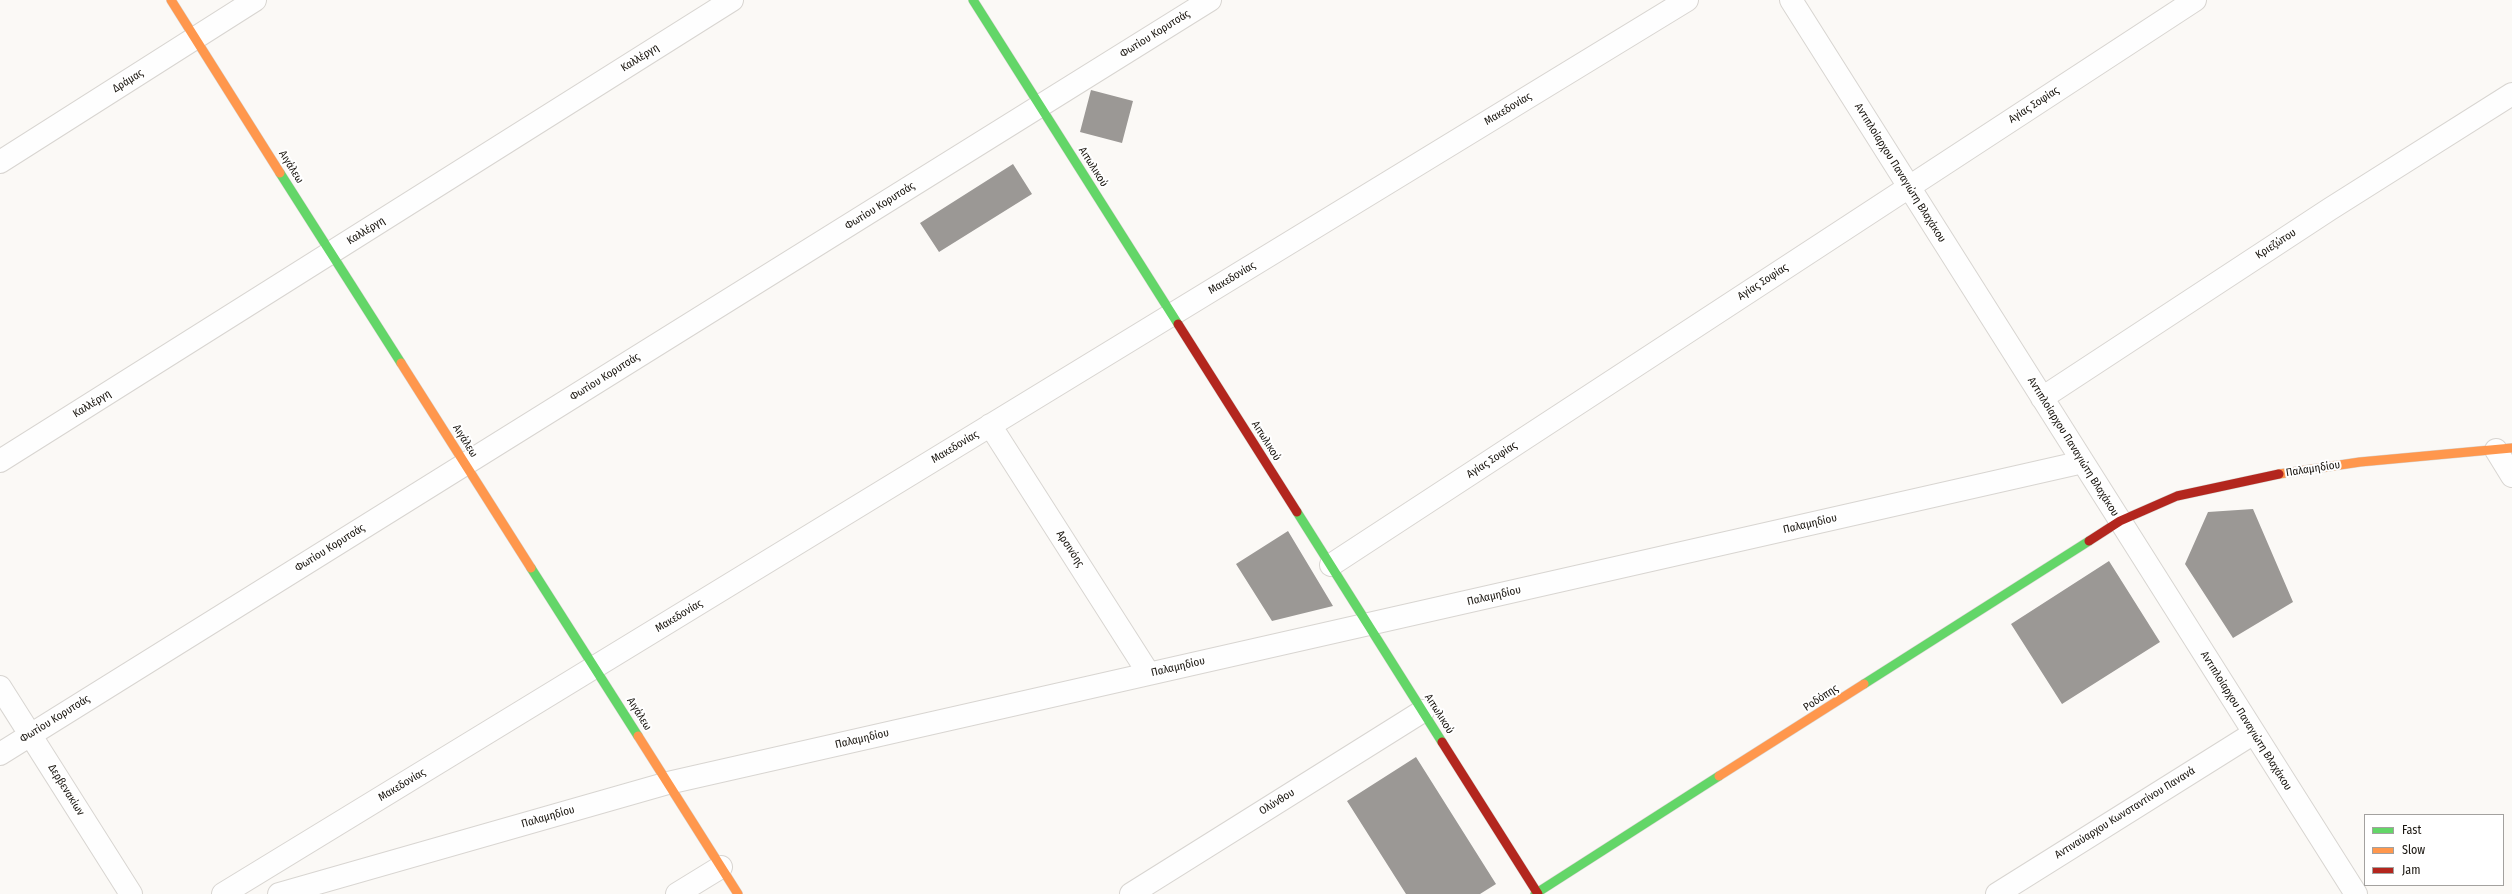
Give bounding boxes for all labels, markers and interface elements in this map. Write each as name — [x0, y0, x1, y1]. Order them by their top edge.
street label: Φωτίου Κορυτσάς — [1118, 7, 1192, 61]
street label: Καλλέργη — [619, 41, 661, 75]
street label: Δράμας — [110, 66, 146, 96]
street label: Αγίας Σοφίας — [2006, 84, 2062, 126]
street label: Μακεδονίας — [1482, 90, 1534, 128]
street label: Αντιπλοίαρχου Παναγιώτη Βλαχάκου — [1852, 101, 1948, 245]
street label: Αιτωλικού — [1076, 145, 1110, 189]
street label: Αιγάλεω — [276, 148, 306, 186]
street label: Φωτίου Κορυτσάς — [843, 179, 917, 233]
street label: Καλλέργη — [345, 214, 387, 248]
street label: Κριεζώτου — [2253, 226, 2299, 262]
street label: Μακεδονίας — [1206, 259, 1258, 297]
street label: Αγίας Σοφίας — [1735, 261, 1791, 303]
street label: Φωτίου Κορυτσάς — [568, 350, 642, 404]
street label: Αντιπλοίαρχου Παναγιώτη Βλαχάκου — [2025, 375, 2121, 519]
street label: Καλλέργη — [71, 387, 113, 421]
street label: Αιτωλικού — [1249, 419, 1283, 463]
street label: Αιγάλεω — [450, 422, 480, 460]
street label: Μακεδονίας — [929, 428, 981, 466]
street label: Αγίας Σοφίας — [1464, 439, 1520, 481]
street label: Παλαμηδίου — [2285, 458, 2341, 480]
street label: Παλαμηδίου — [1782, 511, 1838, 537]
street label: Φωτίου Κορυτσάς — [293, 521, 367, 575]
street label: Αρσινόης — [1053, 528, 1087, 570]
street label: Παλαμηδίου — [1466, 583, 1522, 609]
street label: Μακεδονίας — [653, 597, 705, 635]
street label: Αντιπλοίαρχου Παναγιώτη Βλαχάκου — [2198, 649, 2294, 793]
street label: Παλαμηδίου — [1150, 654, 1206, 680]
street label: Ροδόπης — [1801, 682, 1841, 714]
street label: Φωτίου Κορυτσάς — [18, 692, 92, 746]
street label: Αιτωλικού — [1422, 692, 1456, 736]
street label: Αιγάλεω — [624, 695, 654, 733]
street label: Παλαμηδίου — [834, 726, 890, 752]
street label: Δερβενακίων — [45, 762, 87, 818]
street label: Αντιναύαρχου Κωνσταντίνου Πανανά — [2052, 764, 2198, 862]
street label: Μακεδονίας — [376, 766, 428, 804]
street label: Ολύνθου — [1257, 786, 1297, 818]
street label: Παλαμηδίου — [520, 803, 576, 831]
legend — [2364, 814, 2504, 886]
text: Fast — [2402, 823, 2421, 837]
text: Slow — [2402, 843, 2425, 857]
text: Jam — [2402, 863, 2420, 877]

